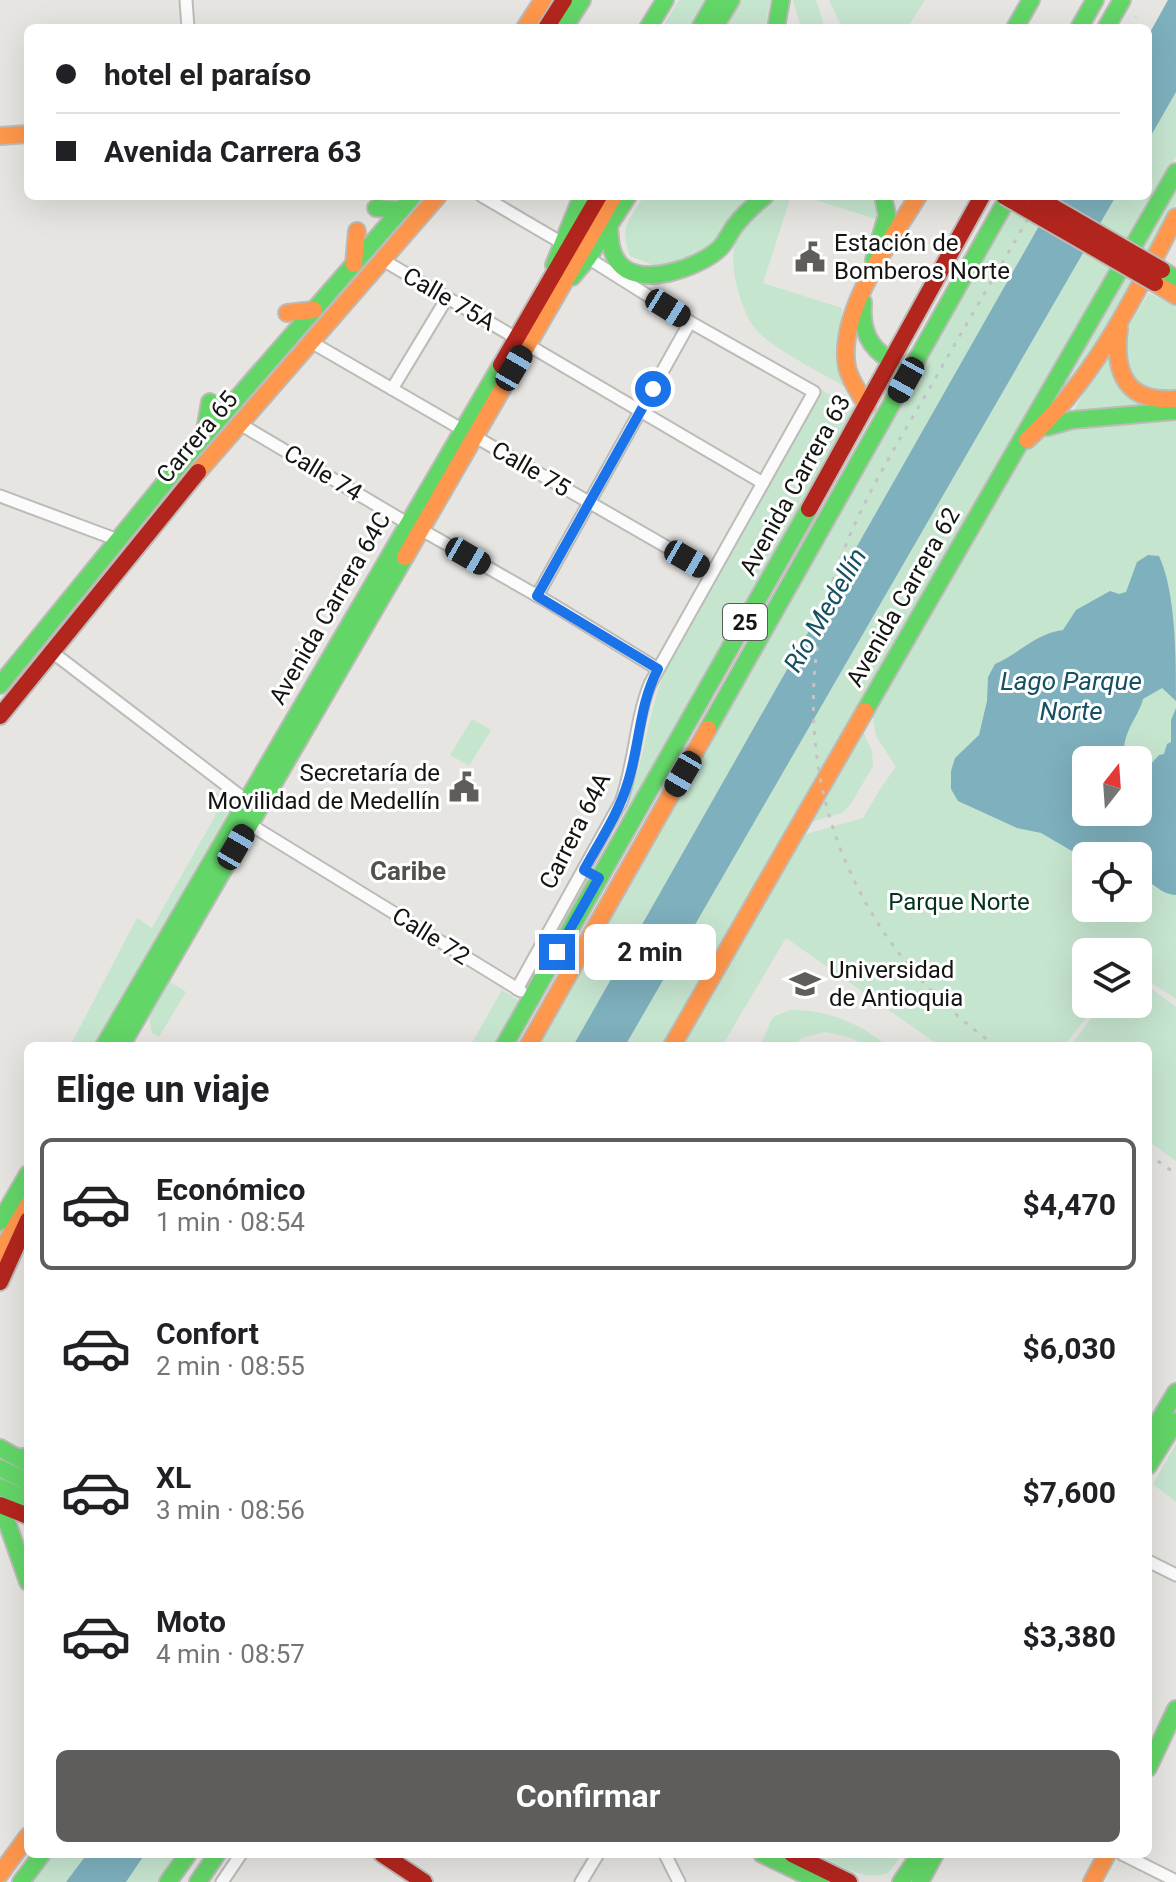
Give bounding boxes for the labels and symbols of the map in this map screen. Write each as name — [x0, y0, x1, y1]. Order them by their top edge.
place label: Estación de Bomberos Norte — [834, 229, 1010, 285]
public building icon: Estación de Bomberos Norte — [793, 240, 827, 274]
street label: Calle 75A — [398, 261, 500, 337]
car — [641, 285, 695, 331]
car — [492, 341, 536, 395]
car — [884, 353, 928, 407]
route start — [635, 371, 671, 407]
street label: Carrera 65 — [151, 385, 243, 489]
street label: Avenida Carrera 63 — [734, 390, 856, 580]
street label: Calle 75 — [487, 435, 575, 503]
street label: Calle 74 — [279, 439, 367, 507]
street label: Avenida Carrera 62 — [840, 503, 966, 691]
street label: Avenida Carrera 64C — [263, 507, 397, 709]
car — [441, 534, 495, 578]
car — [660, 537, 714, 581]
water label: Río Medellín — [778, 543, 872, 677]
road number: 25 — [723, 604, 767, 640]
water label: Lago Parque Norte — [1000, 666, 1142, 726]
north arrow — [1072, 746, 1152, 826]
car — [661, 747, 705, 801]
place label: Secretaría de Movilidad de Medellín — [207, 759, 440, 815]
street label: Carrera 64A — [534, 768, 616, 894]
public building icon: Secretaría de Movilidad de Medellín — [447, 770, 481, 804]
car — [214, 820, 258, 874]
district label: Caribe — [370, 856, 446, 886]
park label: Parque Norte — [888, 888, 1030, 916]
street label: Calle 72 — [387, 901, 475, 971]
callout: 2 min — [585, 924, 717, 980]
route end — [539, 934, 575, 970]
place label: Universidad de Antioquia — [829, 956, 963, 1012]
school or university icon: Universidad de Antioquia — [788, 967, 822, 1001]

